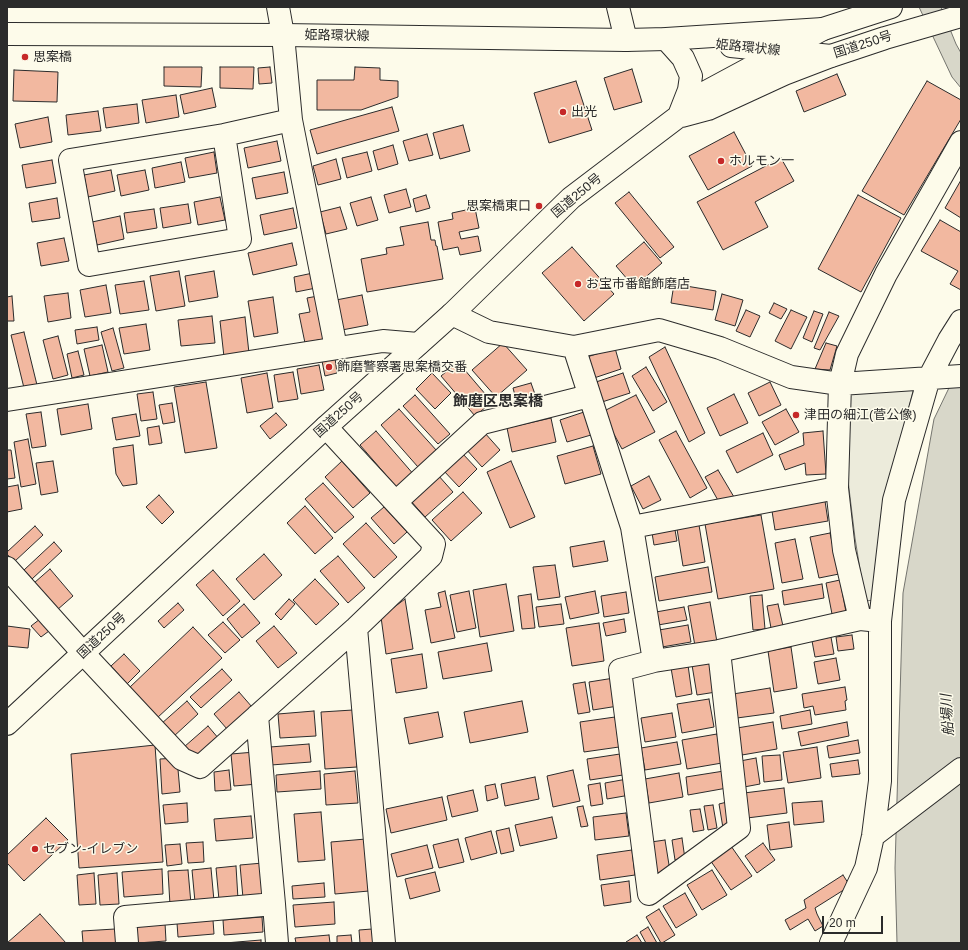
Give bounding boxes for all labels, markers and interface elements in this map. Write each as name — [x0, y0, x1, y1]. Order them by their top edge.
street label: 姫路環状線 — [304, 28, 370, 44]
street label: 国道250号 — [832, 28, 894, 62]
street label: 姫路環状線 — [715, 37, 781, 59]
place label: 思案橋 — [33, 49, 72, 65]
marker: 思案橋 — [20, 52, 30, 62]
place label: 出光 — [571, 104, 597, 120]
marker: 出光 — [558, 107, 568, 117]
place label: ホルモン一 — [729, 153, 794, 169]
marker: ホルモン一 — [716, 156, 726, 166]
street label: 国道250号 — [549, 171, 605, 221]
place label: 思案橋東口 — [466, 198, 531, 214]
marker: 思案橋東口 — [534, 201, 544, 211]
place label: お宝市番館飾磨店 — [586, 276, 690, 292]
marker: お宝市番館飾磨店 — [573, 279, 583, 289]
place label: 飾磨警察署思案橋交番 — [337, 359, 467, 375]
marker: 飾磨警察署思案橋交番 — [324, 362, 334, 372]
street label: 国道250号 — [311, 389, 367, 441]
district label: 飾磨区思案橋 — [453, 393, 543, 411]
place label: 津田の細江(菅公像) — [804, 407, 917, 423]
marker: 津田の細江(菅公像) — [791, 410, 801, 420]
street label: 国道250号 — [74, 610, 130, 662]
water label: 船場川 — [938, 693, 958, 737]
place label: セブン-イレブン — [43, 841, 138, 857]
marker: セブン-イレブン — [30, 844, 40, 854]
scale bar — [824, 908, 885, 934]
text: 20 m — [829, 916, 856, 930]

